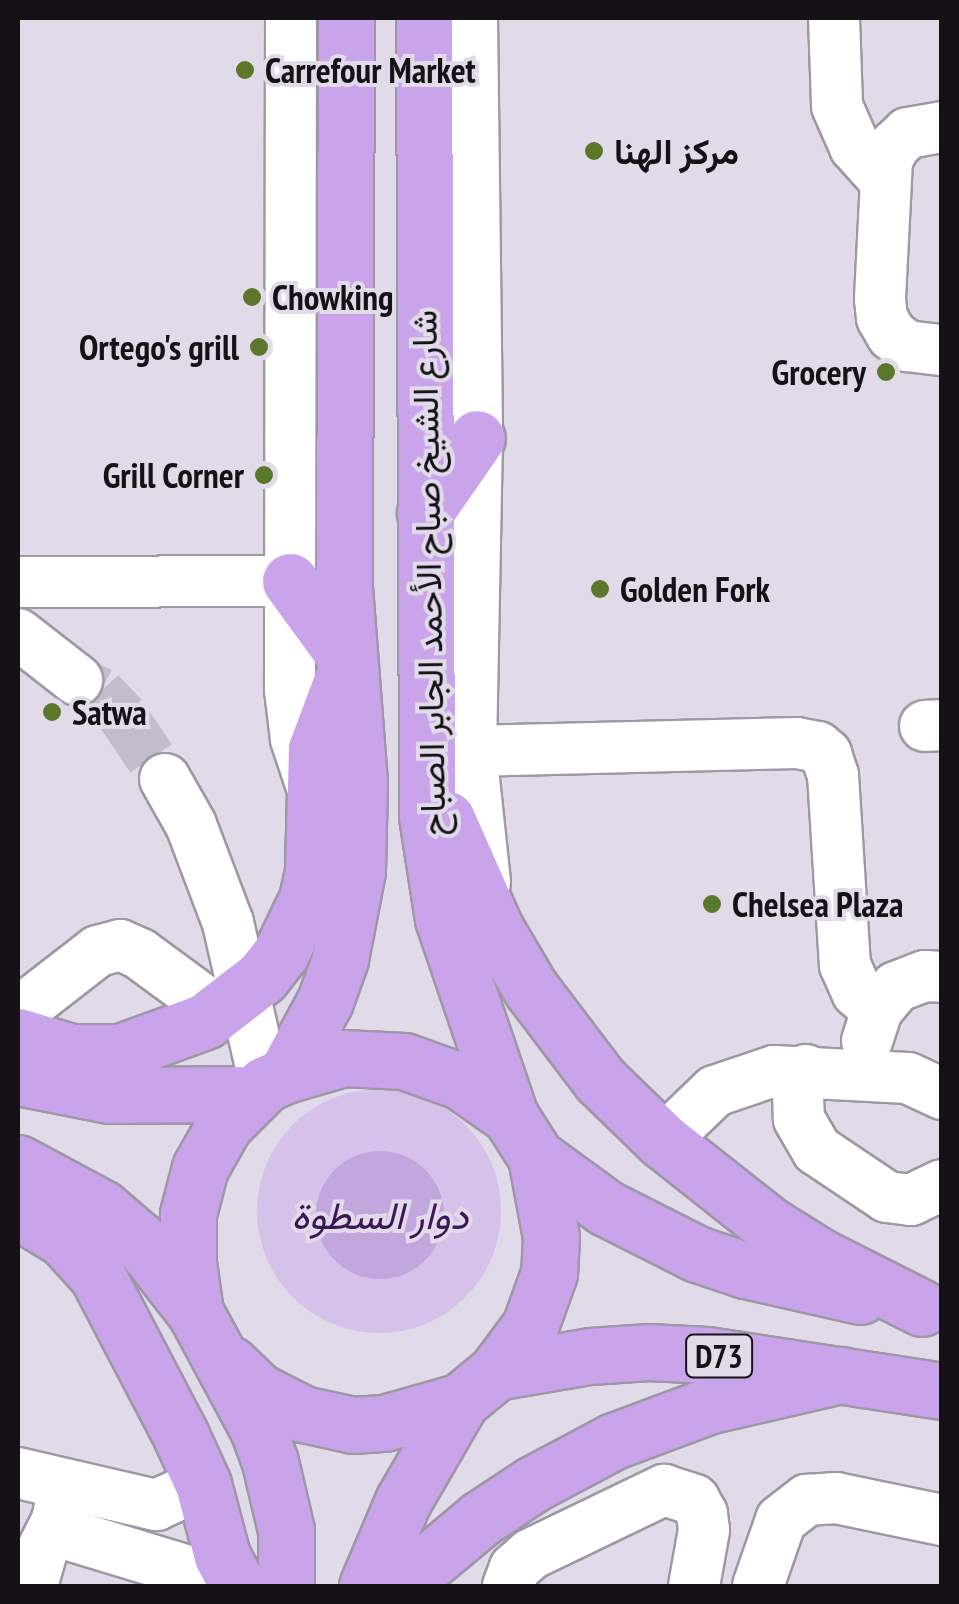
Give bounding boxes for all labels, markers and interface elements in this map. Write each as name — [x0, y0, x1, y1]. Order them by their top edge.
place label: Carrefour Market — [265, 49, 476, 91]
marker: Carrefour Market — [234, 59, 256, 81]
place label: مركز الهنا — [614, 130, 739, 172]
marker: مركز الهنا — [583, 140, 605, 162]
place label: Chowking — [272, 276, 393, 318]
marker: Chowking — [241, 286, 263, 308]
street label: شارع الشيخ صباح الأحمد الجابر الصباح — [402, 310, 454, 836]
place label: Ortego's grill — [79, 326, 239, 368]
marker: Ortego's grill — [248, 336, 270, 358]
place label: Grocery — [772, 351, 866, 393]
marker: Grocery — [875, 361, 897, 383]
place label: Grill Corner — [102, 454, 244, 496]
marker: Grill Corner — [253, 464, 275, 486]
place label: Golden Fork — [620, 568, 770, 610]
marker: Golden Fork — [589, 578, 611, 600]
place label: Satwa — [72, 691, 147, 733]
marker: Satwa — [41, 701, 63, 723]
place label: Chelsea Plaza — [732, 883, 903, 925]
marker: Chelsea Plaza — [701, 893, 723, 915]
water label: دوار السطوة — [291, 1192, 469, 1238]
road number: D73 — [684, 1329, 754, 1383]

